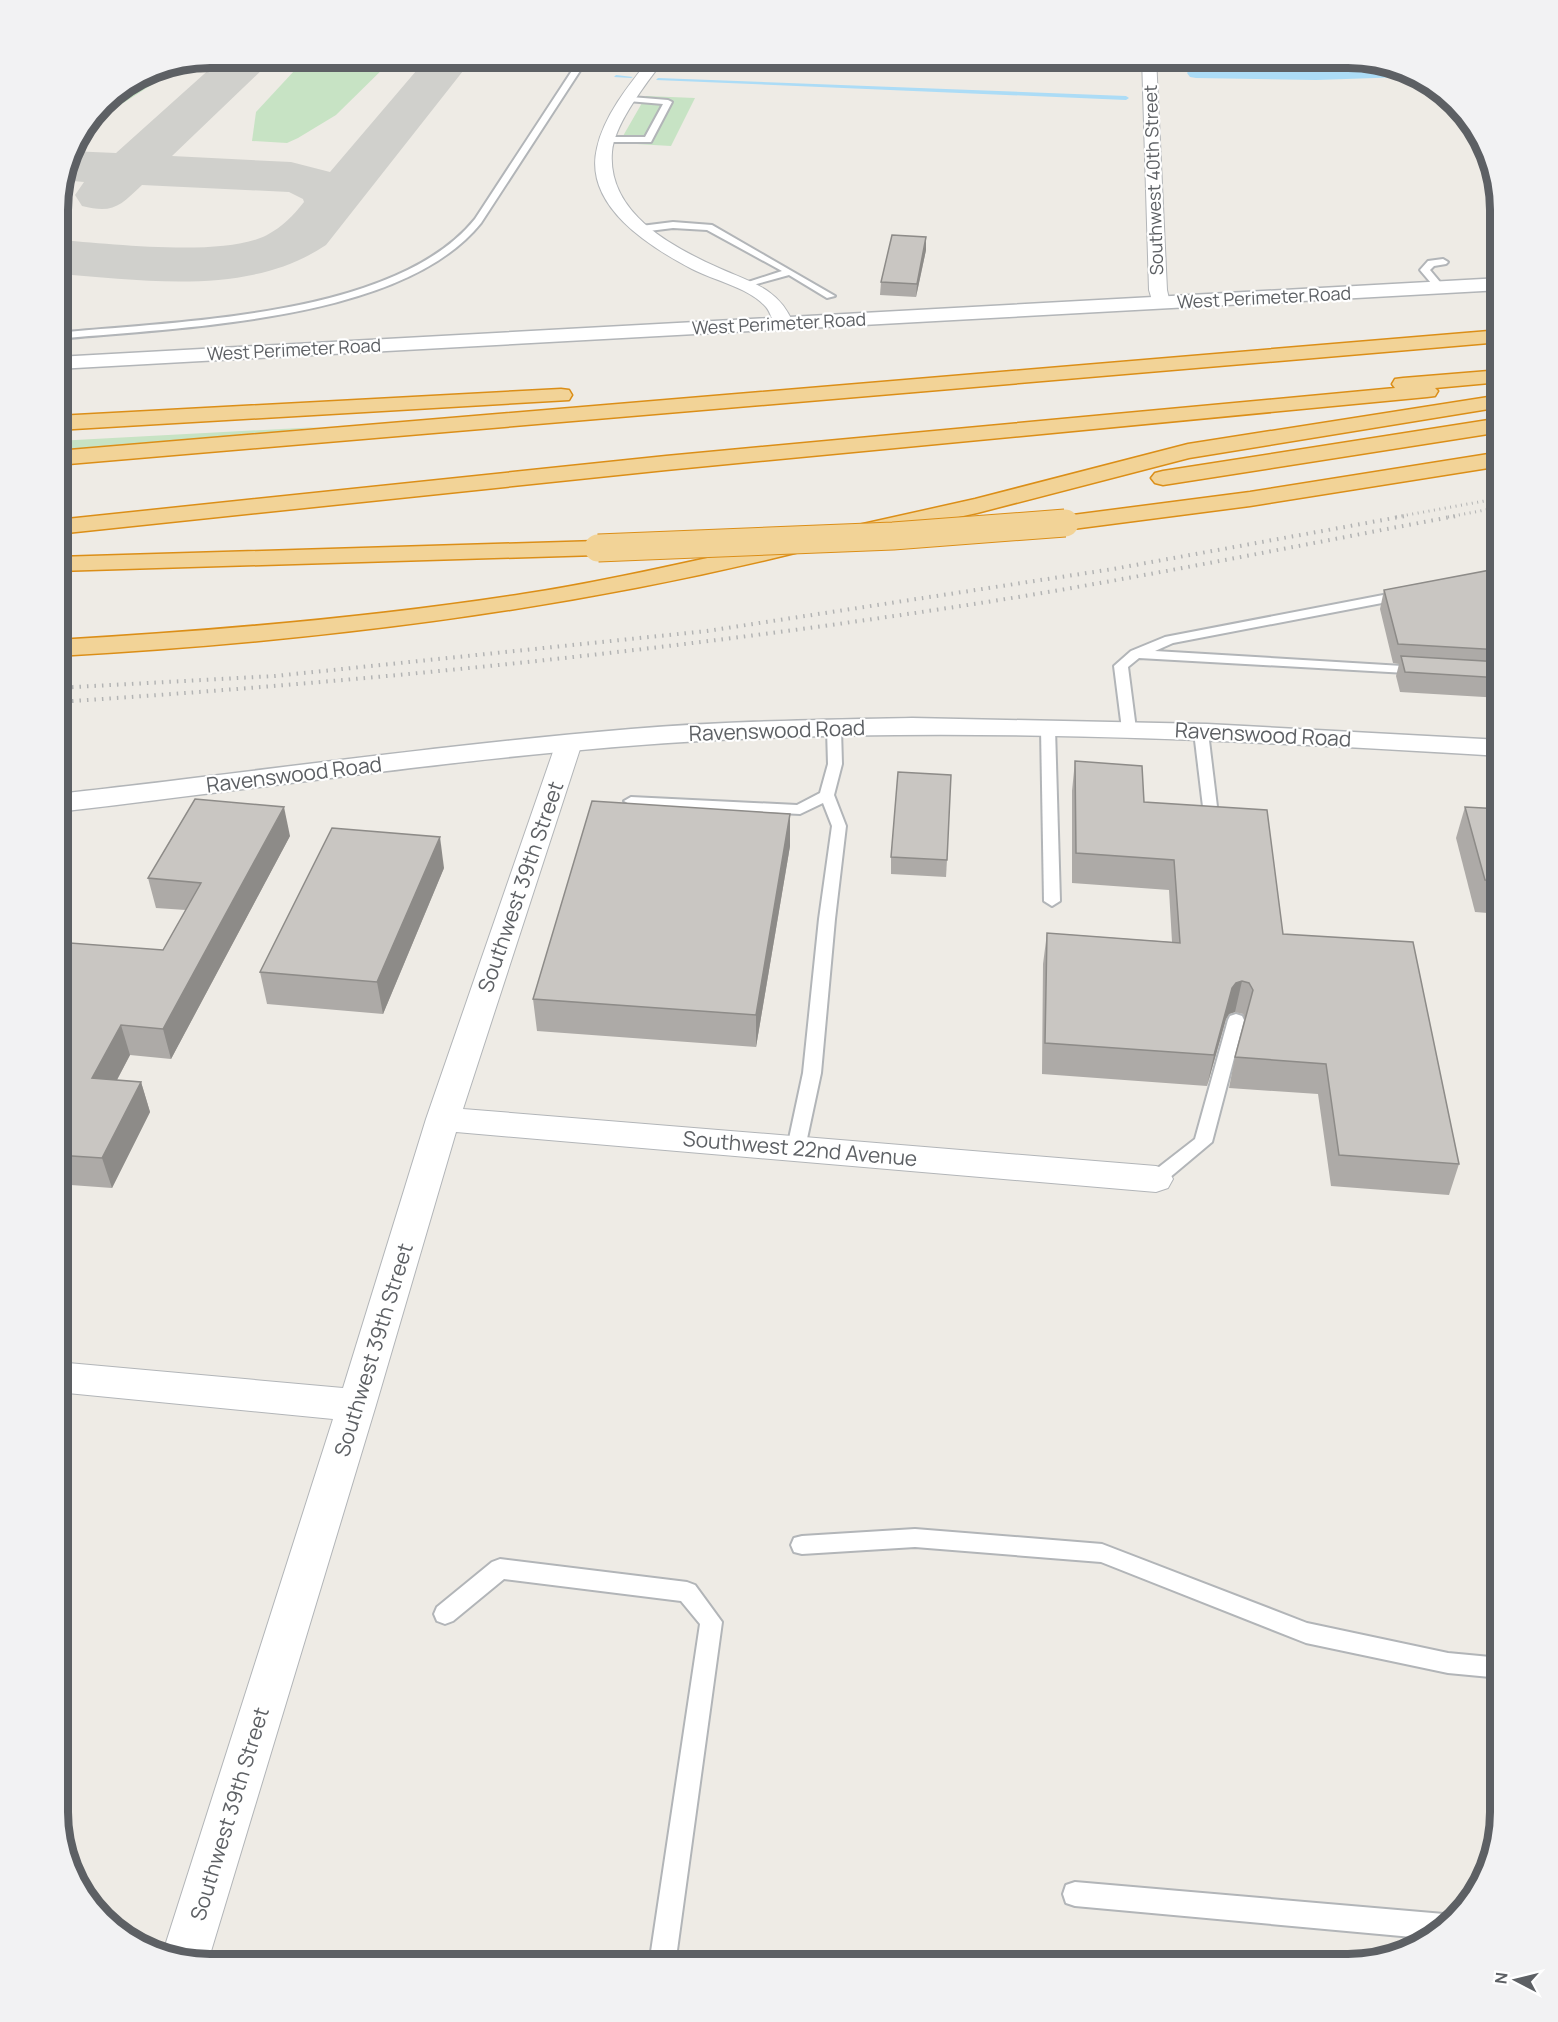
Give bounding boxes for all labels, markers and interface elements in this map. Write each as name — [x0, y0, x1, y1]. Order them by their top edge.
street label: Southwest 40th Street — [1138, 84, 1168, 276]
street label: West Perimeter Road — [1176, 280, 1352, 314]
street label: West Perimeter Road — [691, 306, 867, 340]
street label: West Perimeter Road — [206, 332, 382, 366]
street label: Ravenswood Road — [688, 713, 866, 747]
street label: Ravenswood Road — [1174, 715, 1352, 753]
street label: Ravenswood Road — [204, 749, 383, 799]
street label: Southwest 39th Street — [471, 777, 569, 996]
street label: Southwest 22nd Avenue — [682, 1124, 918, 1172]
street label: Southwest 39th Street — [327, 1240, 419, 1460]
street label: Southwest 39th Street — [183, 1704, 275, 1924]
north arrow — [1486, 1950, 1546, 2010]
text: N — [1489, 1971, 1513, 1985]

